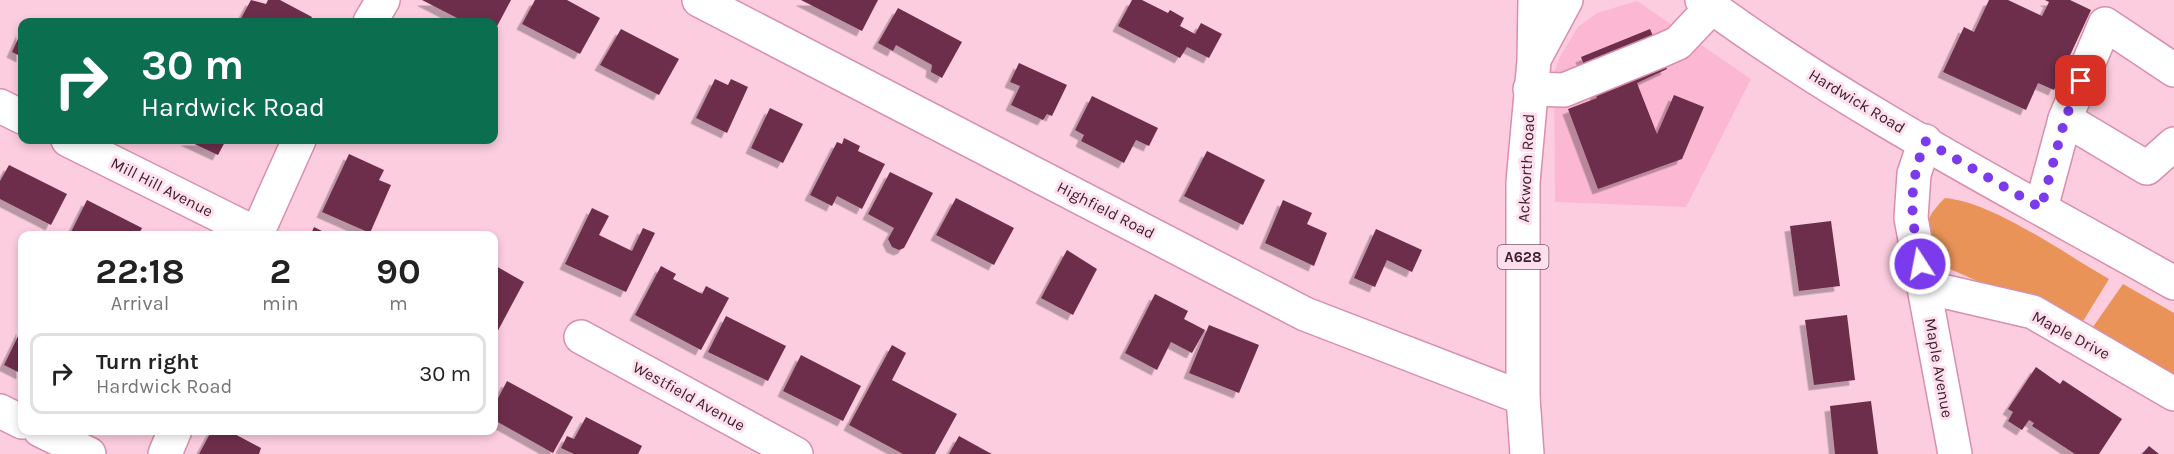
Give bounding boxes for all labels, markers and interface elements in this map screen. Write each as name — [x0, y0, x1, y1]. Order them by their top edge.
text: 30 m — [141, 40, 244, 90]
icon: right — [42, 42, 120, 120]
pin — [2055, 55, 2106, 106]
icon: arrive — [2064, 64, 2097, 97]
street label: Hardwick Road — [1805, 65, 1909, 137]
text: Hardwick Road — [141, 91, 325, 123]
street label: Ackworth Road — [1514, 113, 1538, 223]
street label: Mill Hill Avenue — [108, 153, 216, 221]
street label: Highfield Road — [1054, 177, 1158, 243]
position arrow — [1888, 232, 1952, 296]
road number: A628 — [1498, 245, 1549, 269]
text: 22:18 — [95, 250, 185, 292]
text: 2 — [269, 250, 291, 292]
text: 90 — [376, 250, 421, 292]
text: Arrival — [111, 292, 169, 315]
text: min — [262, 292, 299, 315]
text: m — [389, 292, 408, 315]
street label: Maple Drive — [2029, 307, 2113, 363]
street label: Maple Avenue — [1921, 317, 1957, 419]
text: Turn right — [96, 349, 199, 375]
icon: right — [45, 357, 78, 390]
street label: Westfield Avenue — [630, 357, 748, 435]
text: 30 m — [419, 361, 471, 387]
text: Hardwick Road — [96, 375, 232, 398]

